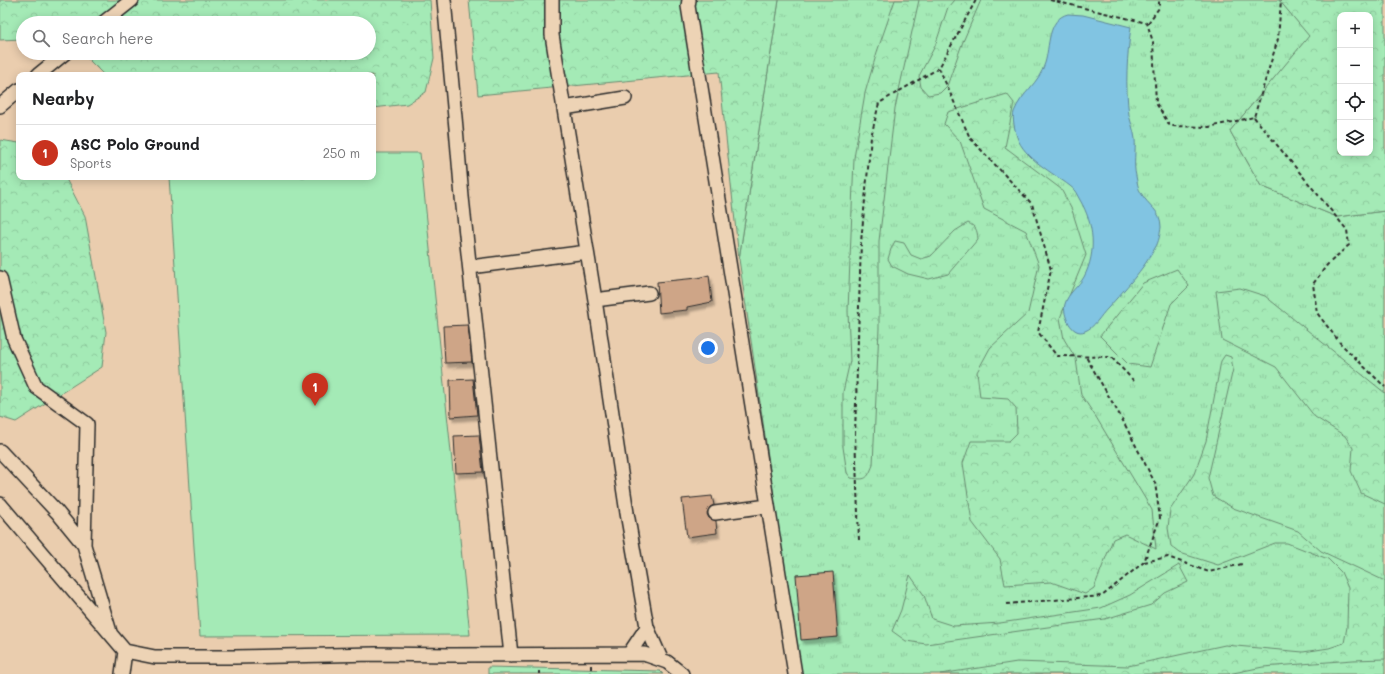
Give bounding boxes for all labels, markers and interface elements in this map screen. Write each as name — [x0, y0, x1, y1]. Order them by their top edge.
map controls — [1337, 12, 1373, 156]
button: + — [1337, 12, 1373, 48]
search box — [16, 16, 376, 60]
icon: search — [30, 27, 52, 49]
text: Search here — [62, 28, 153, 48]
button: − — [1337, 48, 1373, 84]
button: locate — [1337, 84, 1373, 120]
text: Nearby — [32, 87, 94, 109]
button: layers — [1337, 120, 1373, 156]
text: ASC Polo Ground — [70, 134, 199, 154]
text: 1 — [42, 144, 48, 161]
text: 250 m — [323, 144, 360, 161]
text: Sports — [70, 154, 112, 171]
your location — [698, 338, 718, 358]
pin: 1 — [302, 373, 328, 406]

